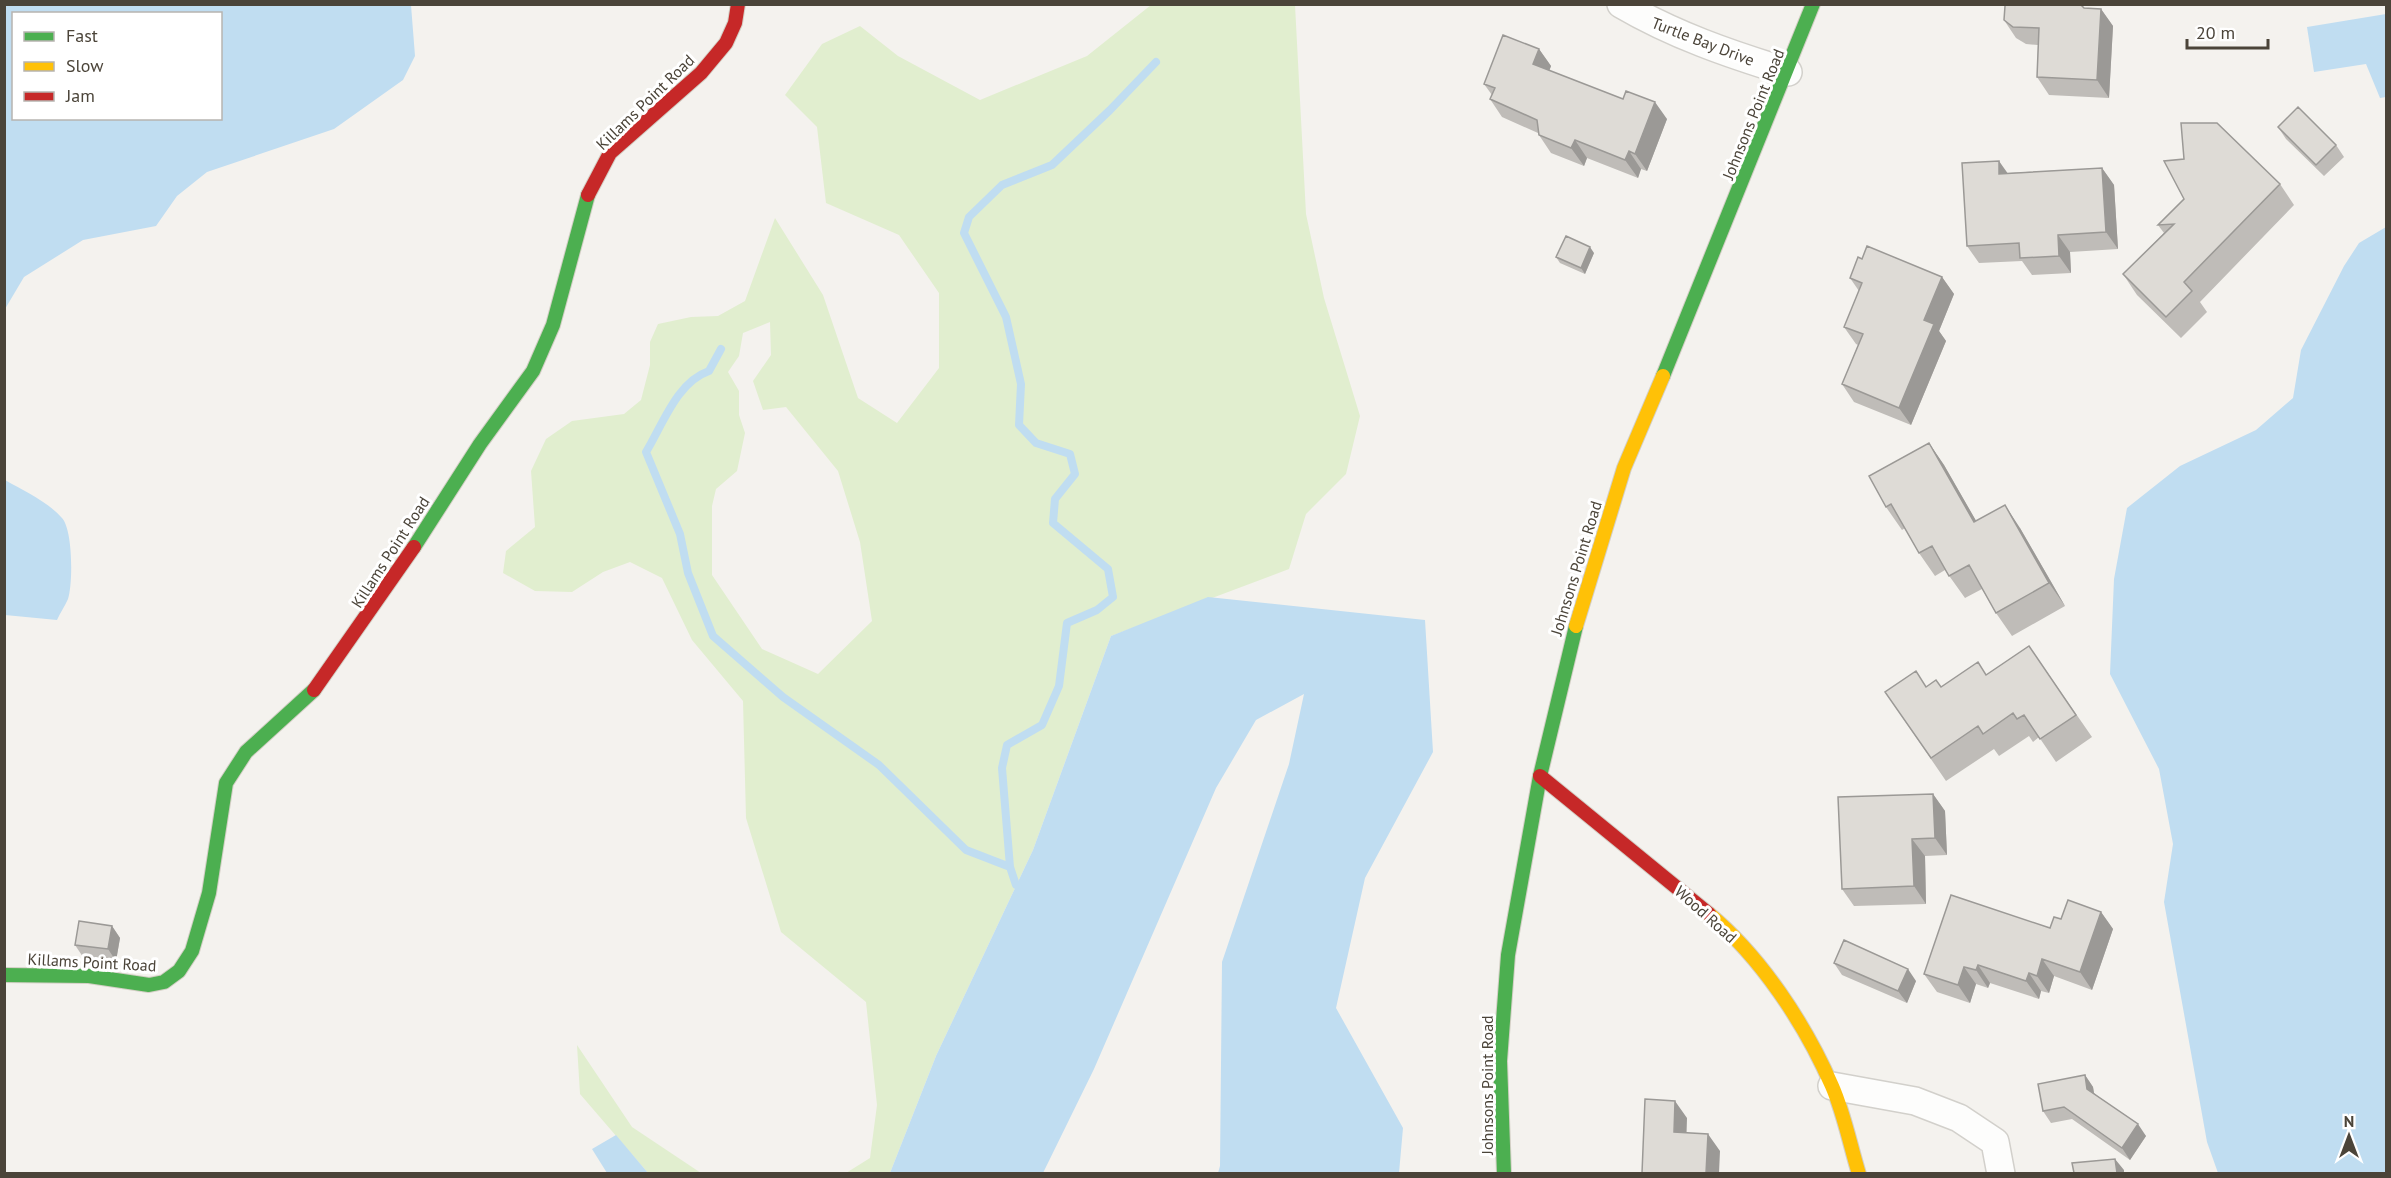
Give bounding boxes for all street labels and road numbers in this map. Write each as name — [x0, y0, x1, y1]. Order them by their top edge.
street label: Turtle Bay Drive — [1649, 12, 1757, 70]
street label: Johnsons Point Road — [1717, 46, 1788, 183]
street label: Killams Point Road — [592, 50, 698, 154]
street label: Killams Point Road — [347, 493, 433, 611]
street label: Johnsons Point Road — [1546, 498, 1606, 639]
street label: Wood Road — [1671, 881, 1741, 947]
street label: Killams Point Road — [27, 949, 157, 975]
street label: Johnsons Point Road — [1477, 1015, 1497, 1156]

